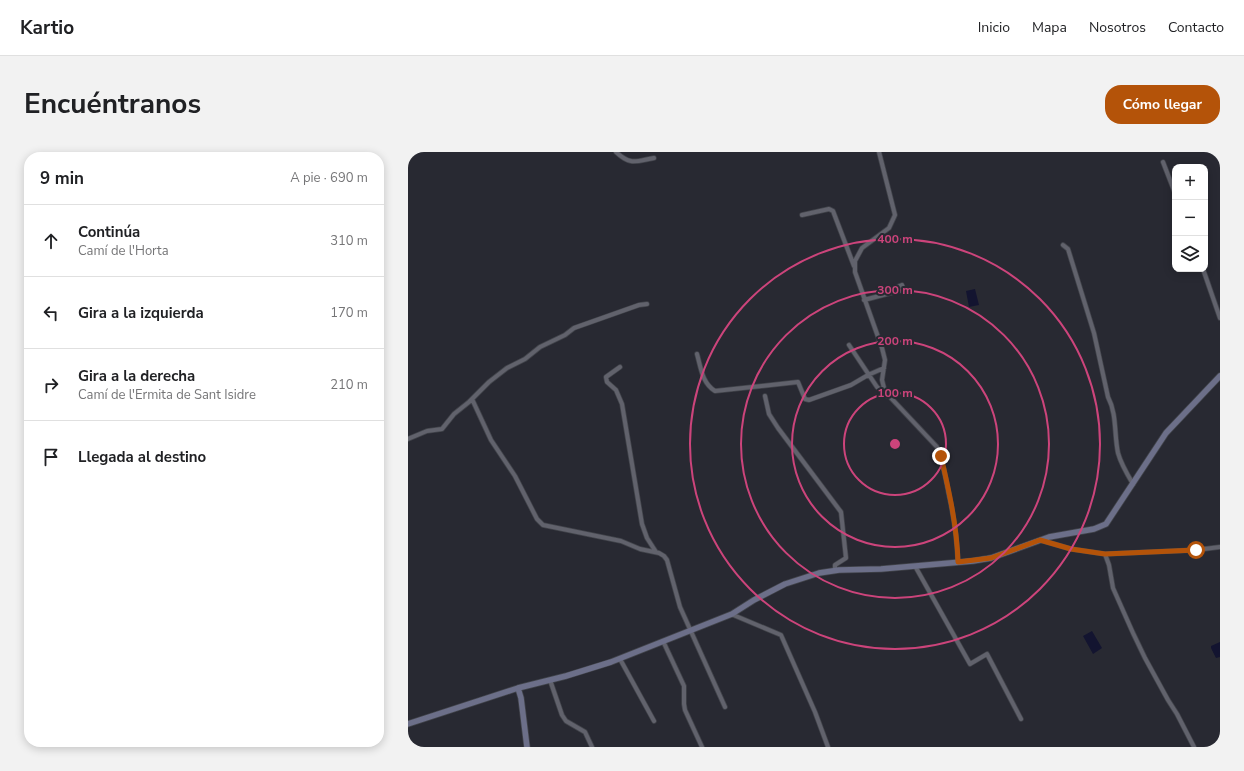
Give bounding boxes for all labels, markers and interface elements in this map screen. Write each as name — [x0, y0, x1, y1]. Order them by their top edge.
text: Kartio — [20, 15, 74, 41]
text: Inicio — [978, 18, 1010, 37]
text: Mapa — [1032, 18, 1067, 37]
text: Nosotros — [1089, 18, 1146, 37]
text: Contacto — [1168, 18, 1224, 37]
text: Encuéntranos — [24, 85, 201, 123]
button: Cómo llegar — [1105, 85, 1220, 124]
map controls — [1172, 164, 1208, 272]
button: + — [1172, 164, 1208, 200]
text: 9 min — [40, 167, 84, 190]
text: A pie · 690 m — [290, 169, 368, 187]
button: − — [1172, 200, 1208, 236]
text: Continúa — [78, 222, 140, 242]
icon: ahead — [40, 230, 62, 252]
text: 400 m — [877, 231, 913, 247]
text: 310 m — [330, 232, 368, 250]
button: layers — [1172, 236, 1208, 272]
text: Camí de l'Horta — [78, 242, 169, 260]
text: 300 m — [877, 282, 913, 298]
icon: left — [40, 302, 62, 324]
text: Gira a la izquierda — [78, 303, 204, 323]
text: 170 m — [330, 304, 368, 322]
text: 200 m — [877, 333, 913, 349]
text: Gira a la derecha — [78, 366, 195, 386]
icon: right — [40, 374, 62, 396]
text: 210 m — [330, 376, 368, 394]
text: 100 m — [877, 385, 913, 401]
text: Camí de l'Ermita de Sant Isidre — [78, 386, 256, 404]
centre of rings — [888, 437, 902, 451]
icon: arrive — [40, 446, 62, 468]
text: Llegada al destino — [78, 447, 206, 467]
route end — [932, 447, 950, 465]
route start — [1187, 541, 1205, 559]

